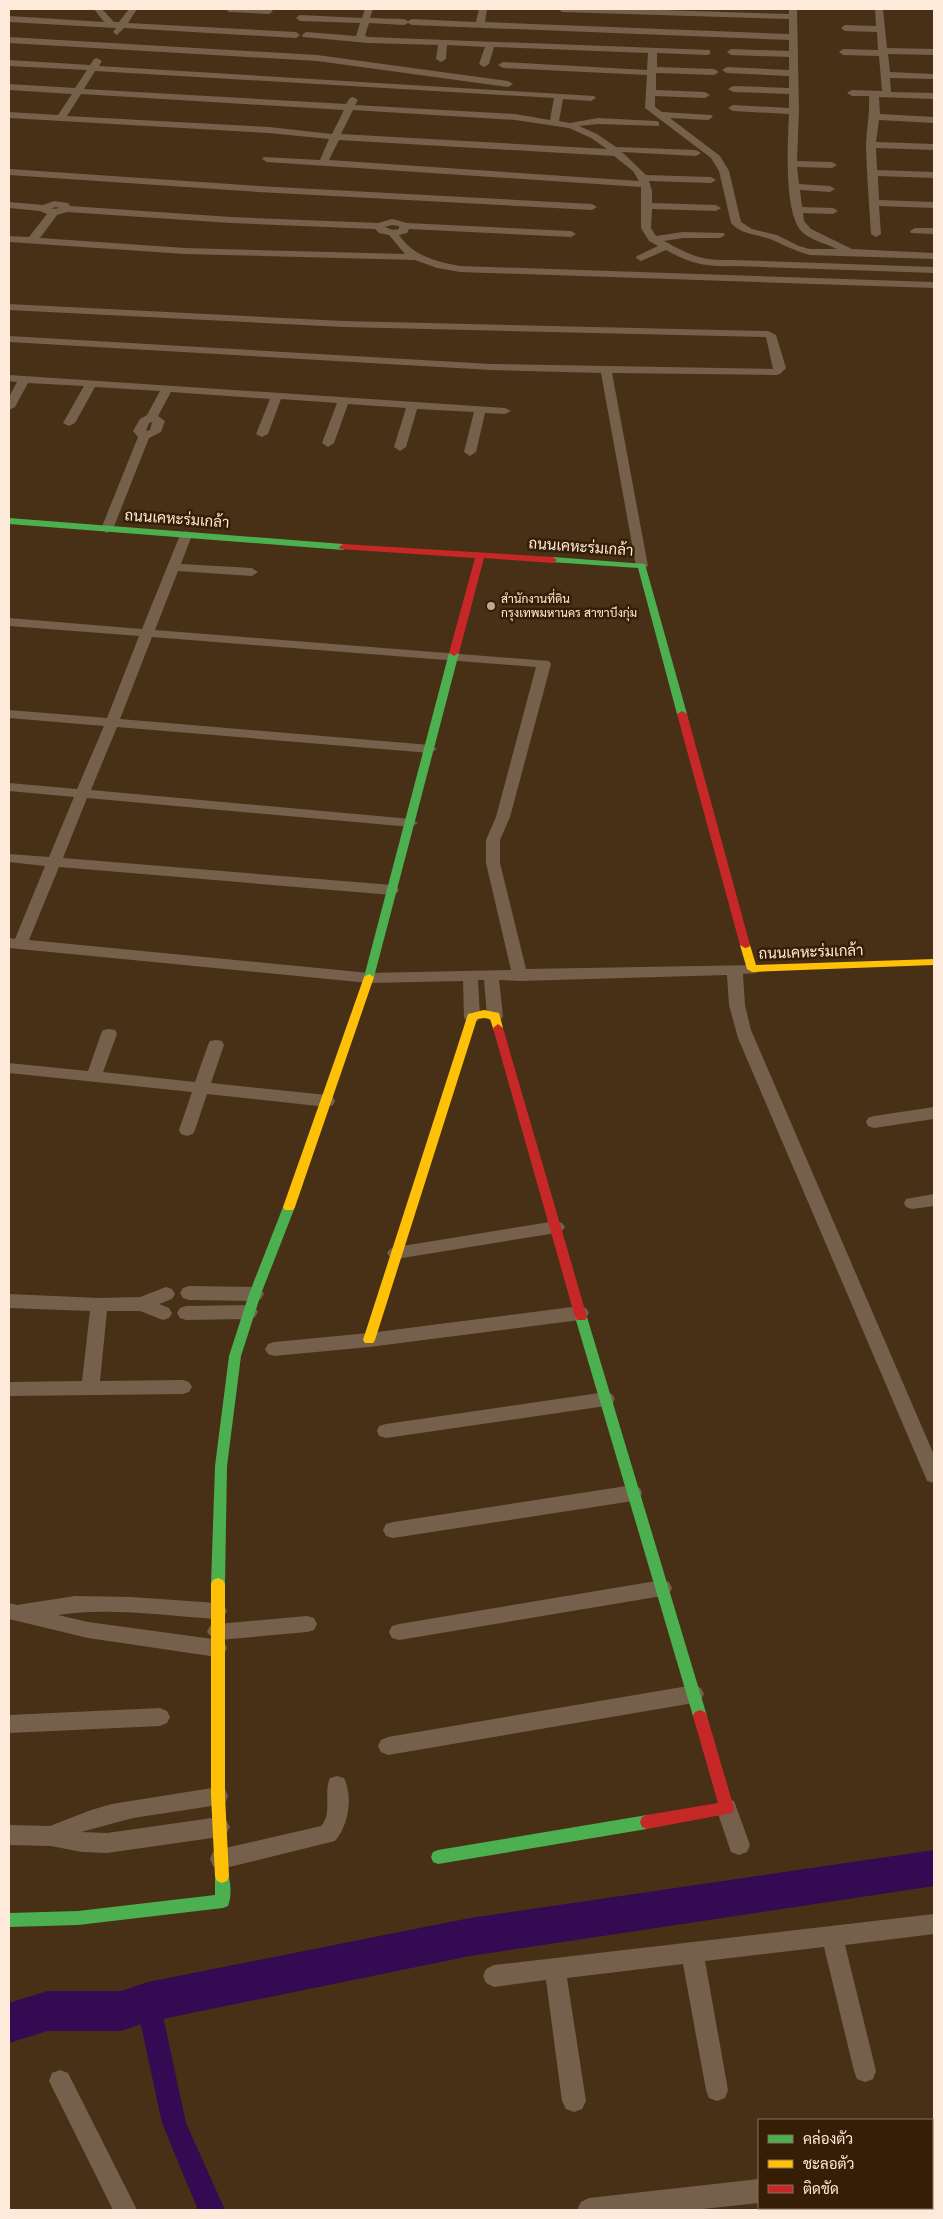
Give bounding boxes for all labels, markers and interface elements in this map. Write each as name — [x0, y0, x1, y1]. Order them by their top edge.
street label: ถนนเคหะร่มเกล้า — [124, 505, 230, 532]
street label: ถนนเคหะร่มเกล้า — [528, 533, 634, 560]
place label: สำนักงานที่ดิน กรุงเทพมหานคร สาขาบึงกุ่ม — [501, 588, 637, 622]
marker: สำนักงานที่ดิน กรุงเทพมหานคร สาขาบึงกุ่ม — [485, 600, 497, 612]
street label: ถนนเคหะร่มเกล้า — [758, 940, 864, 963]
legend — [758, 2119, 933, 2209]
text: คล่องตัว — [803, 2129, 853, 2148]
text: ชะลอตัว — [803, 2155, 854, 2173]
text: ติดขัด — [803, 2180, 839, 2198]

